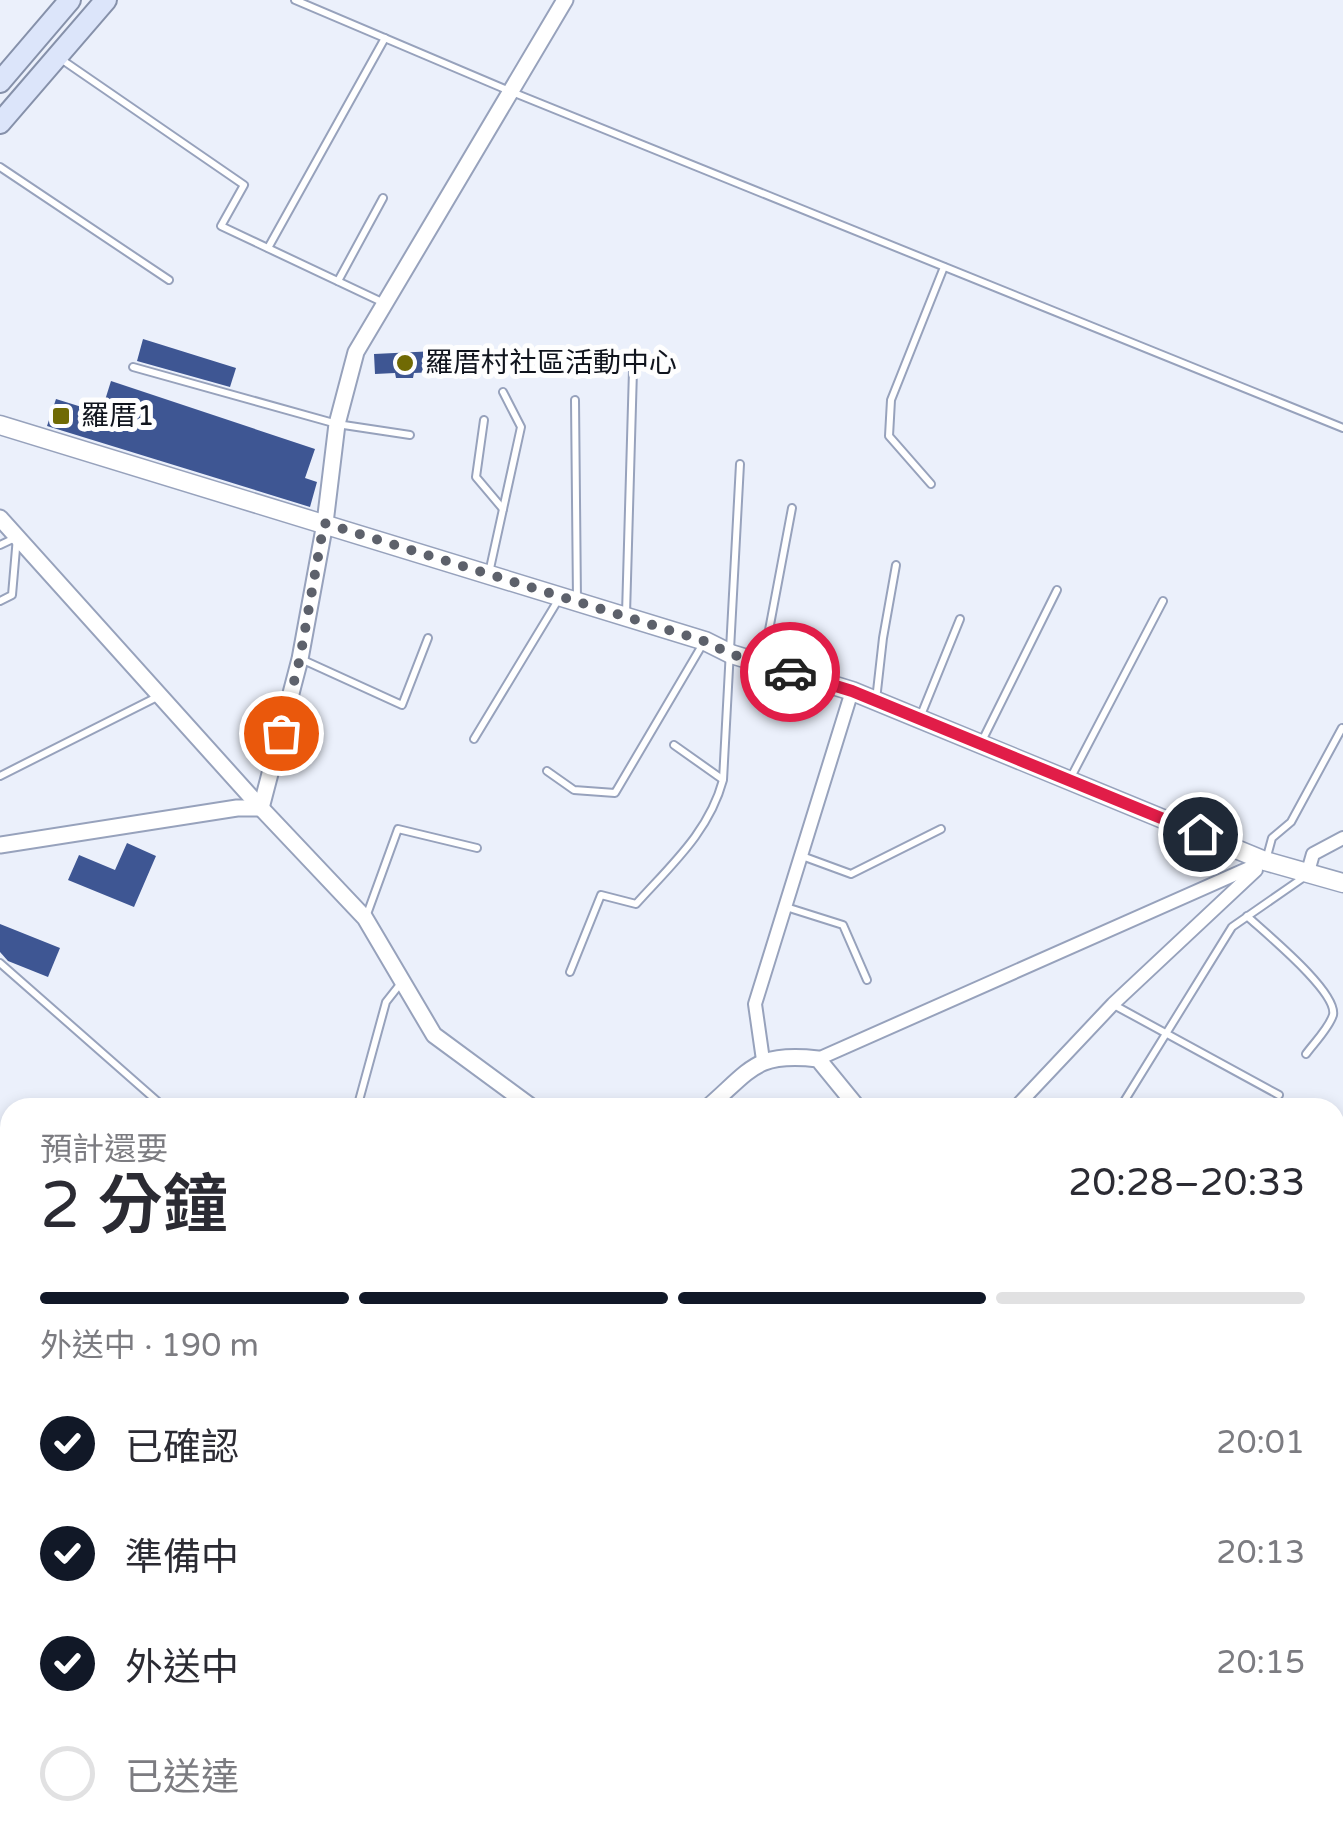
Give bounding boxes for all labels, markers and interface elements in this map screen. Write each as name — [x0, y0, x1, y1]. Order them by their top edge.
place label: 羅厝村社區活動中心 — [425, 346, 677, 380]
marker: 羅厝村社區活動中心 — [394, 352, 416, 374]
place label: 羅厝1 — [81, 399, 155, 433]
marker: 羅厝1 — [50, 405, 72, 427]
courier — [740, 622, 840, 722]
icon: car — [763, 645, 818, 700]
pin — [239, 691, 324, 776]
icon: bag — [254, 706, 309, 761]
pin — [1158, 792, 1243, 877]
icon: home — [1173, 807, 1228, 862]
text: 預計還要 — [40, 1131, 168, 1169]
text: 20:28–20:33 — [1068, 1160, 1305, 1206]
text: 2 分鐘 — [40, 1167, 228, 1246]
text: 外送中 · 190 m — [40, 1327, 259, 1365]
icon: check — [40, 1416, 95, 1471]
text: 20:01 — [1216, 1424, 1305, 1462]
text: 已確認 — [125, 1425, 239, 1471]
icon: check — [40, 1526, 95, 1581]
text: 20:13 — [1216, 1534, 1305, 1572]
text: 準備中 — [125, 1535, 239, 1581]
icon: check — [40, 1636, 95, 1691]
text: 20:15 — [1216, 1644, 1305, 1682]
text: 外送中 — [125, 1645, 239, 1691]
text: 已送達 — [125, 1755, 239, 1801]

